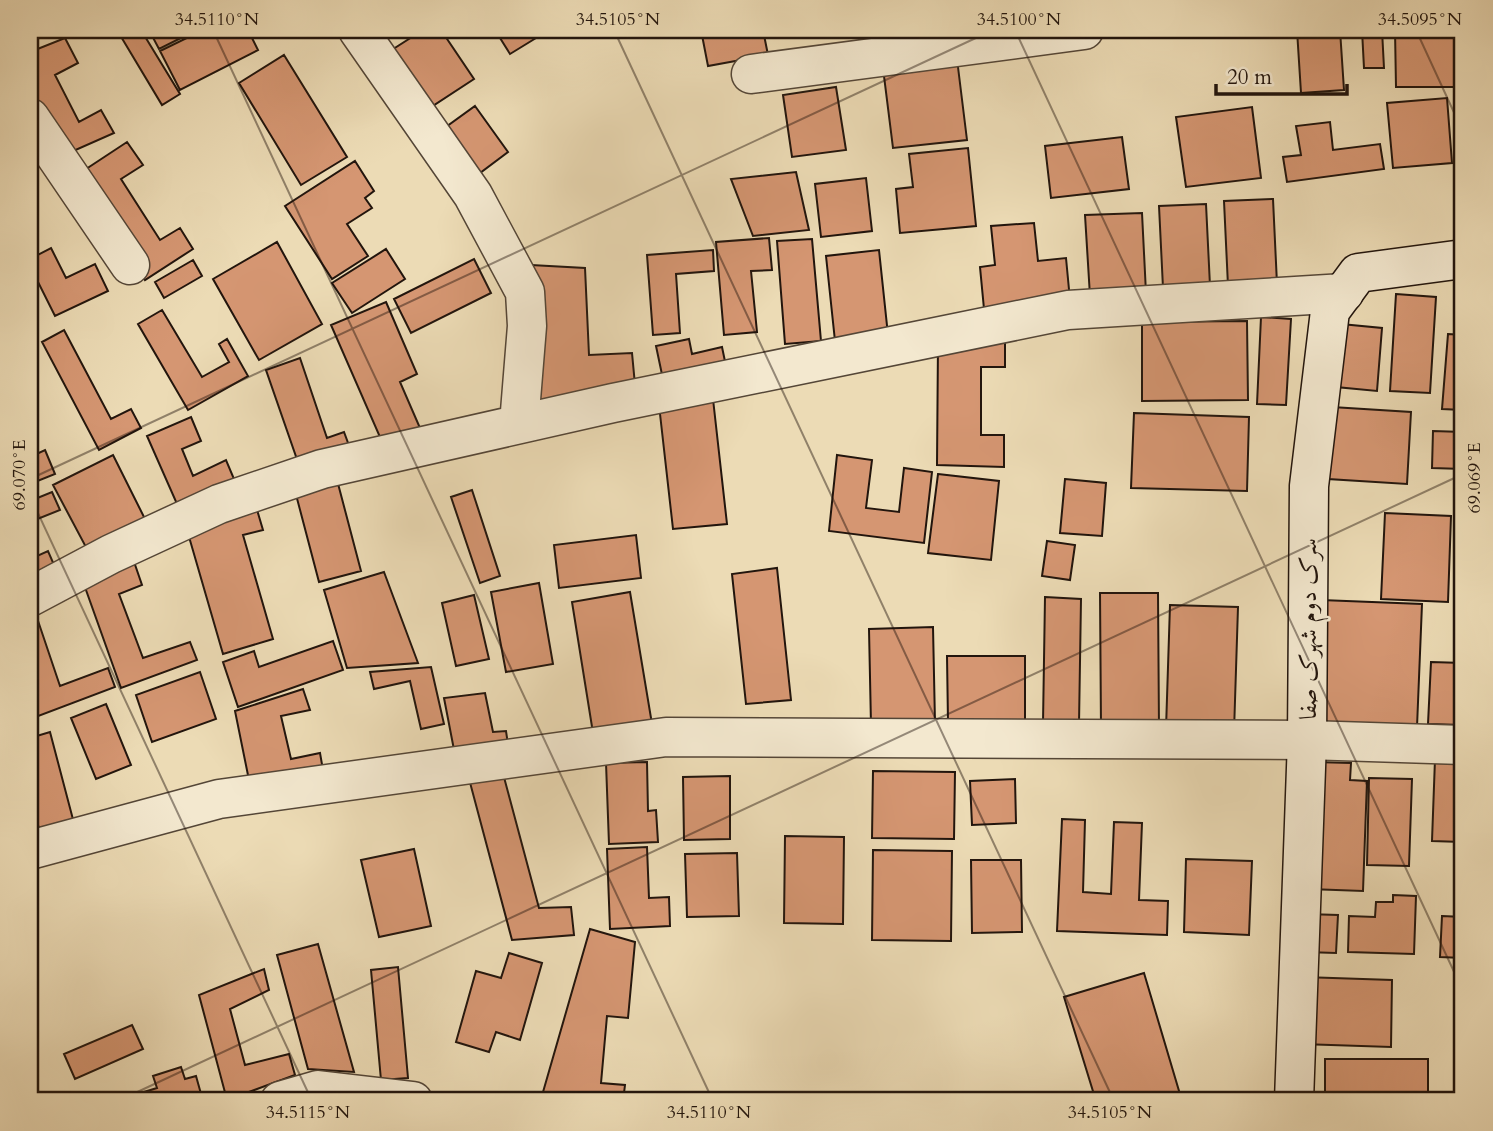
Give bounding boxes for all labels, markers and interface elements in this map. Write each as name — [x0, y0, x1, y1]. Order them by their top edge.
text: 34.5110°N — [175, 7, 260, 32]
text: 34.5105°N — [576, 7, 661, 32]
text: 34.5100°N — [977, 7, 1062, 32]
text: 34.5095°N — [1378, 7, 1463, 32]
scale bar — [1216, 52, 1348, 96]
text: 20 m — [1227, 63, 1272, 92]
text: 69.070°E — [7, 440, 32, 511]
text: 69.069°E — [1462, 443, 1487, 514]
street label: سرک دوم شهرک صفا — [1292, 538, 1329, 720]
text: 34.5115°N — [266, 1100, 351, 1125]
text: 34.5110°N — [667, 1100, 752, 1125]
text: 34.5105°N — [1068, 1100, 1153, 1125]

